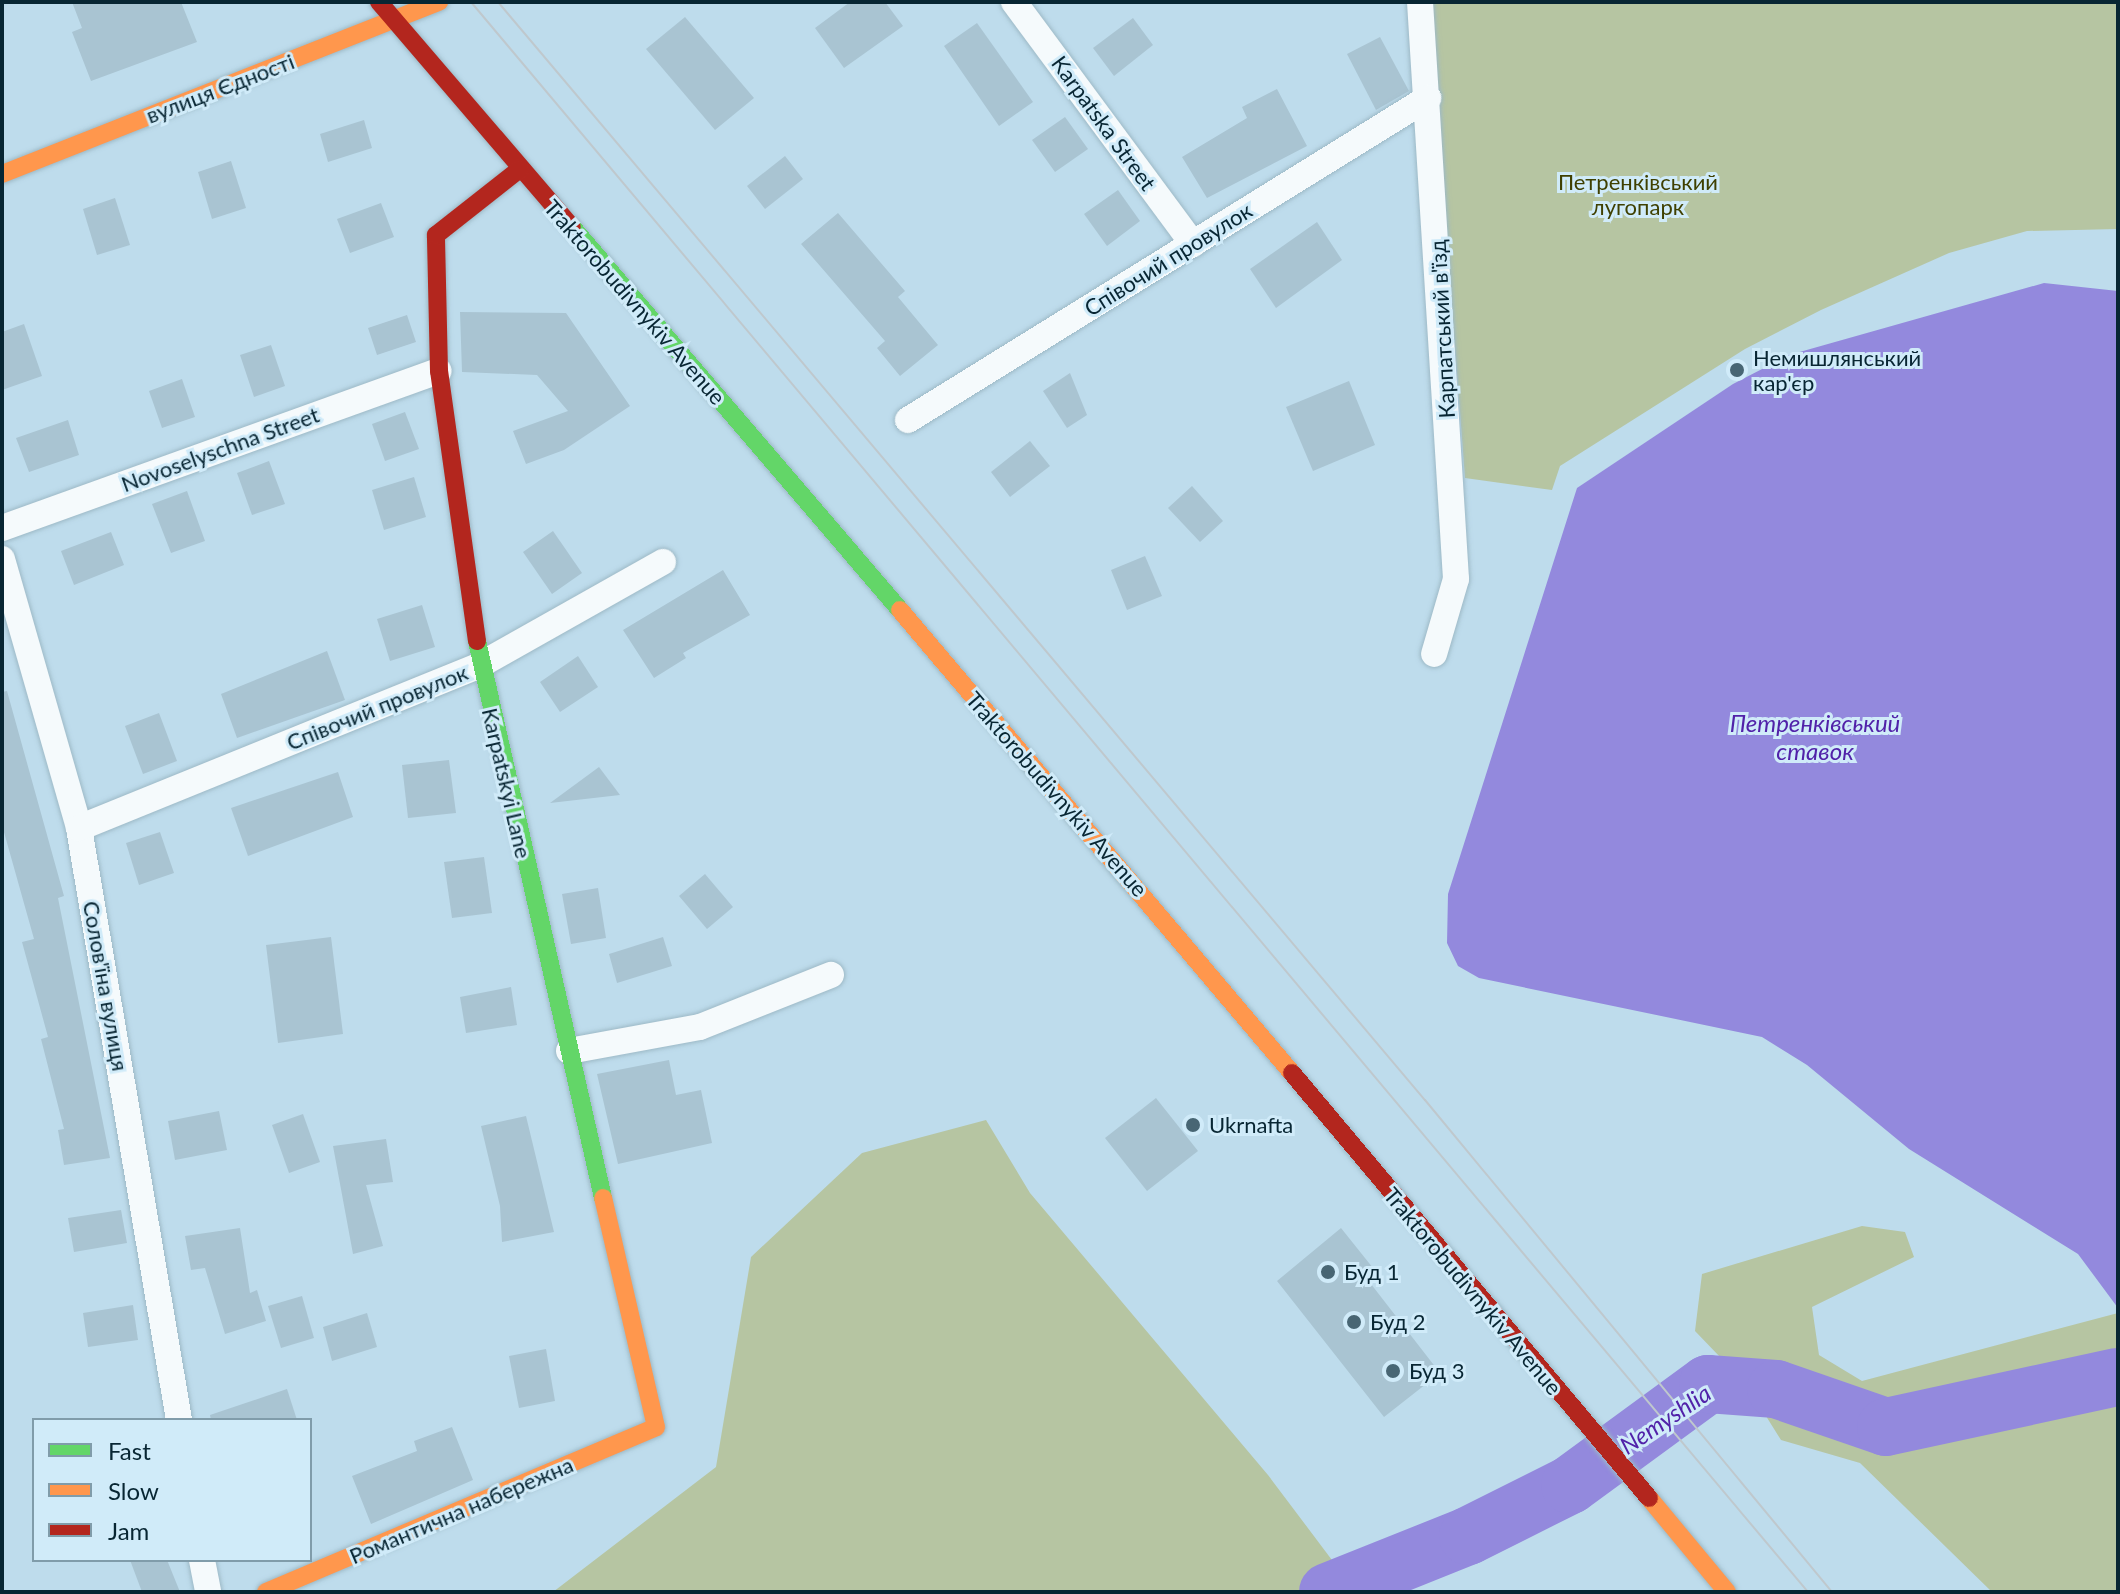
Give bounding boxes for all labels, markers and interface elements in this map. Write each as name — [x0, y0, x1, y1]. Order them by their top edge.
street label: вулиця Єдності — [142, 48, 298, 128]
street label: Karpatska Street — [1046, 51, 1162, 195]
park label: Петренківський лугопарк — [1558, 168, 1718, 220]
street label: Traktorobudivnykiv Avenue — [538, 194, 732, 410]
street label: Співочий провулок — [1079, 197, 1257, 321]
street label: Карпатський в'їзд — [1424, 239, 1460, 419]
place label: Немишлянський кар'єр — [1753, 344, 1921, 396]
marker: Немишлянський кар'єр — [1728, 361, 1746, 379]
street label: Novoselyschna Street — [117, 401, 323, 497]
street label: Співочий провулок — [283, 659, 471, 755]
street label: Traktorobudivnykiv Avenue — [960, 686, 1154, 902]
street label: Karpatskyi Lane — [477, 705, 537, 861]
water label: Петренківський ставок — [1730, 709, 1900, 765]
street label: Солов'їна вулиця — [78, 899, 134, 1073]
place label: Ukrnafta — [1209, 1112, 1293, 1138]
marker: Ukrnafta — [1184, 1116, 1202, 1134]
street label: Traktorobudivnykiv Avenue — [1378, 1181, 1568, 1401]
place label: Буд 1 — [1344, 1259, 1399, 1285]
marker: Буд 1 — [1319, 1263, 1337, 1281]
place label: Буд 2 — [1370, 1309, 1425, 1335]
marker: Буд 2 — [1345, 1313, 1363, 1331]
place label: Буд 3 — [1409, 1358, 1464, 1384]
marker: Буд 3 — [1384, 1362, 1402, 1380]
water label: Nemyshlia — [1614, 1378, 1716, 1460]
legend — [32, 1418, 312, 1562]
text: Fast — [108, 1436, 151, 1465]
street label: Романтична набережна — [345, 1451, 577, 1569]
text: Slow — [108, 1476, 159, 1505]
text: Jam — [108, 1516, 149, 1545]

